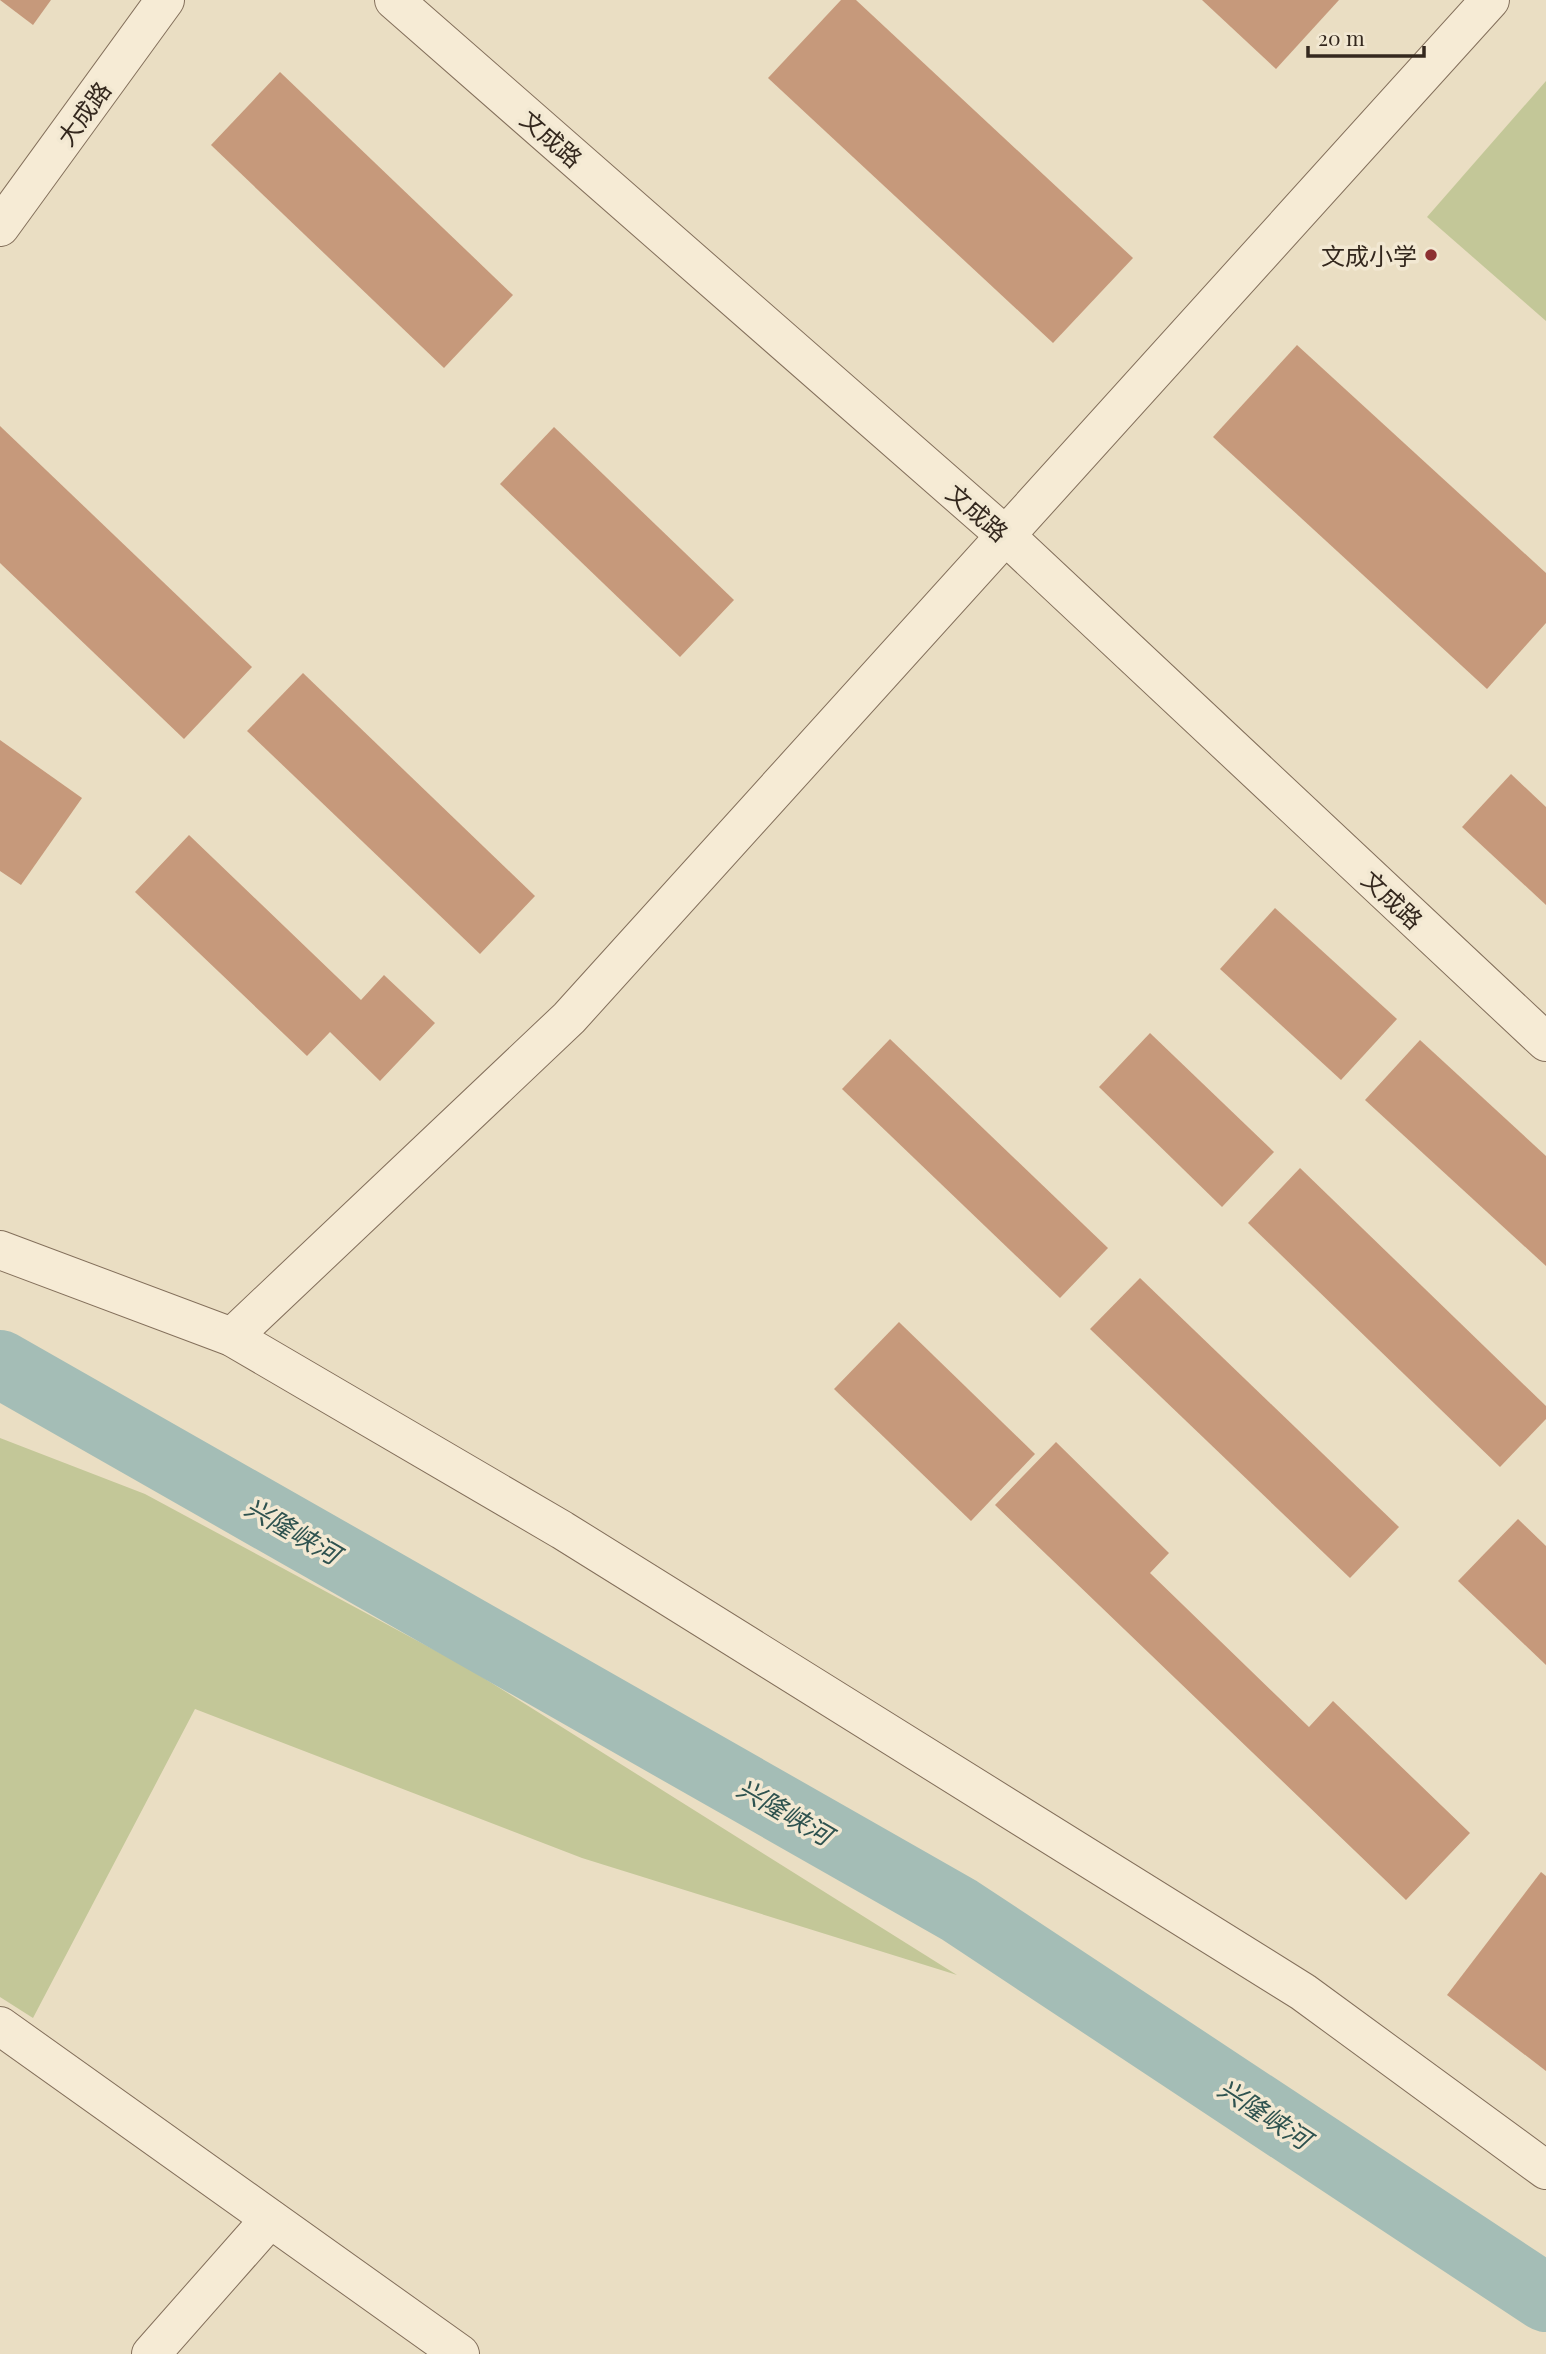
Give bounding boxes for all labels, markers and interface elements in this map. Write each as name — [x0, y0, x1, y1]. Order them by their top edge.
scale bar — [1308, 14, 1424, 58]
text: 20 m — [1318, 23, 1365, 51]
street label: 大成路 — [49, 74, 117, 152]
street label: 文成路 — [514, 102, 590, 174]
place label: 文成小学 — [1321, 239, 1417, 271]
marker: 文成小学 — [1423, 247, 1439, 263]
street label: 文成路 — [940, 476, 1016, 548]
street label: 文成路 — [1356, 863, 1430, 935]
water label: 兴隆峡河 — [239, 1489, 351, 1574]
water label: 兴隆峡河 — [731, 1770, 843, 1855]
water label: 兴隆峡河 — [1212, 2070, 1322, 2159]

